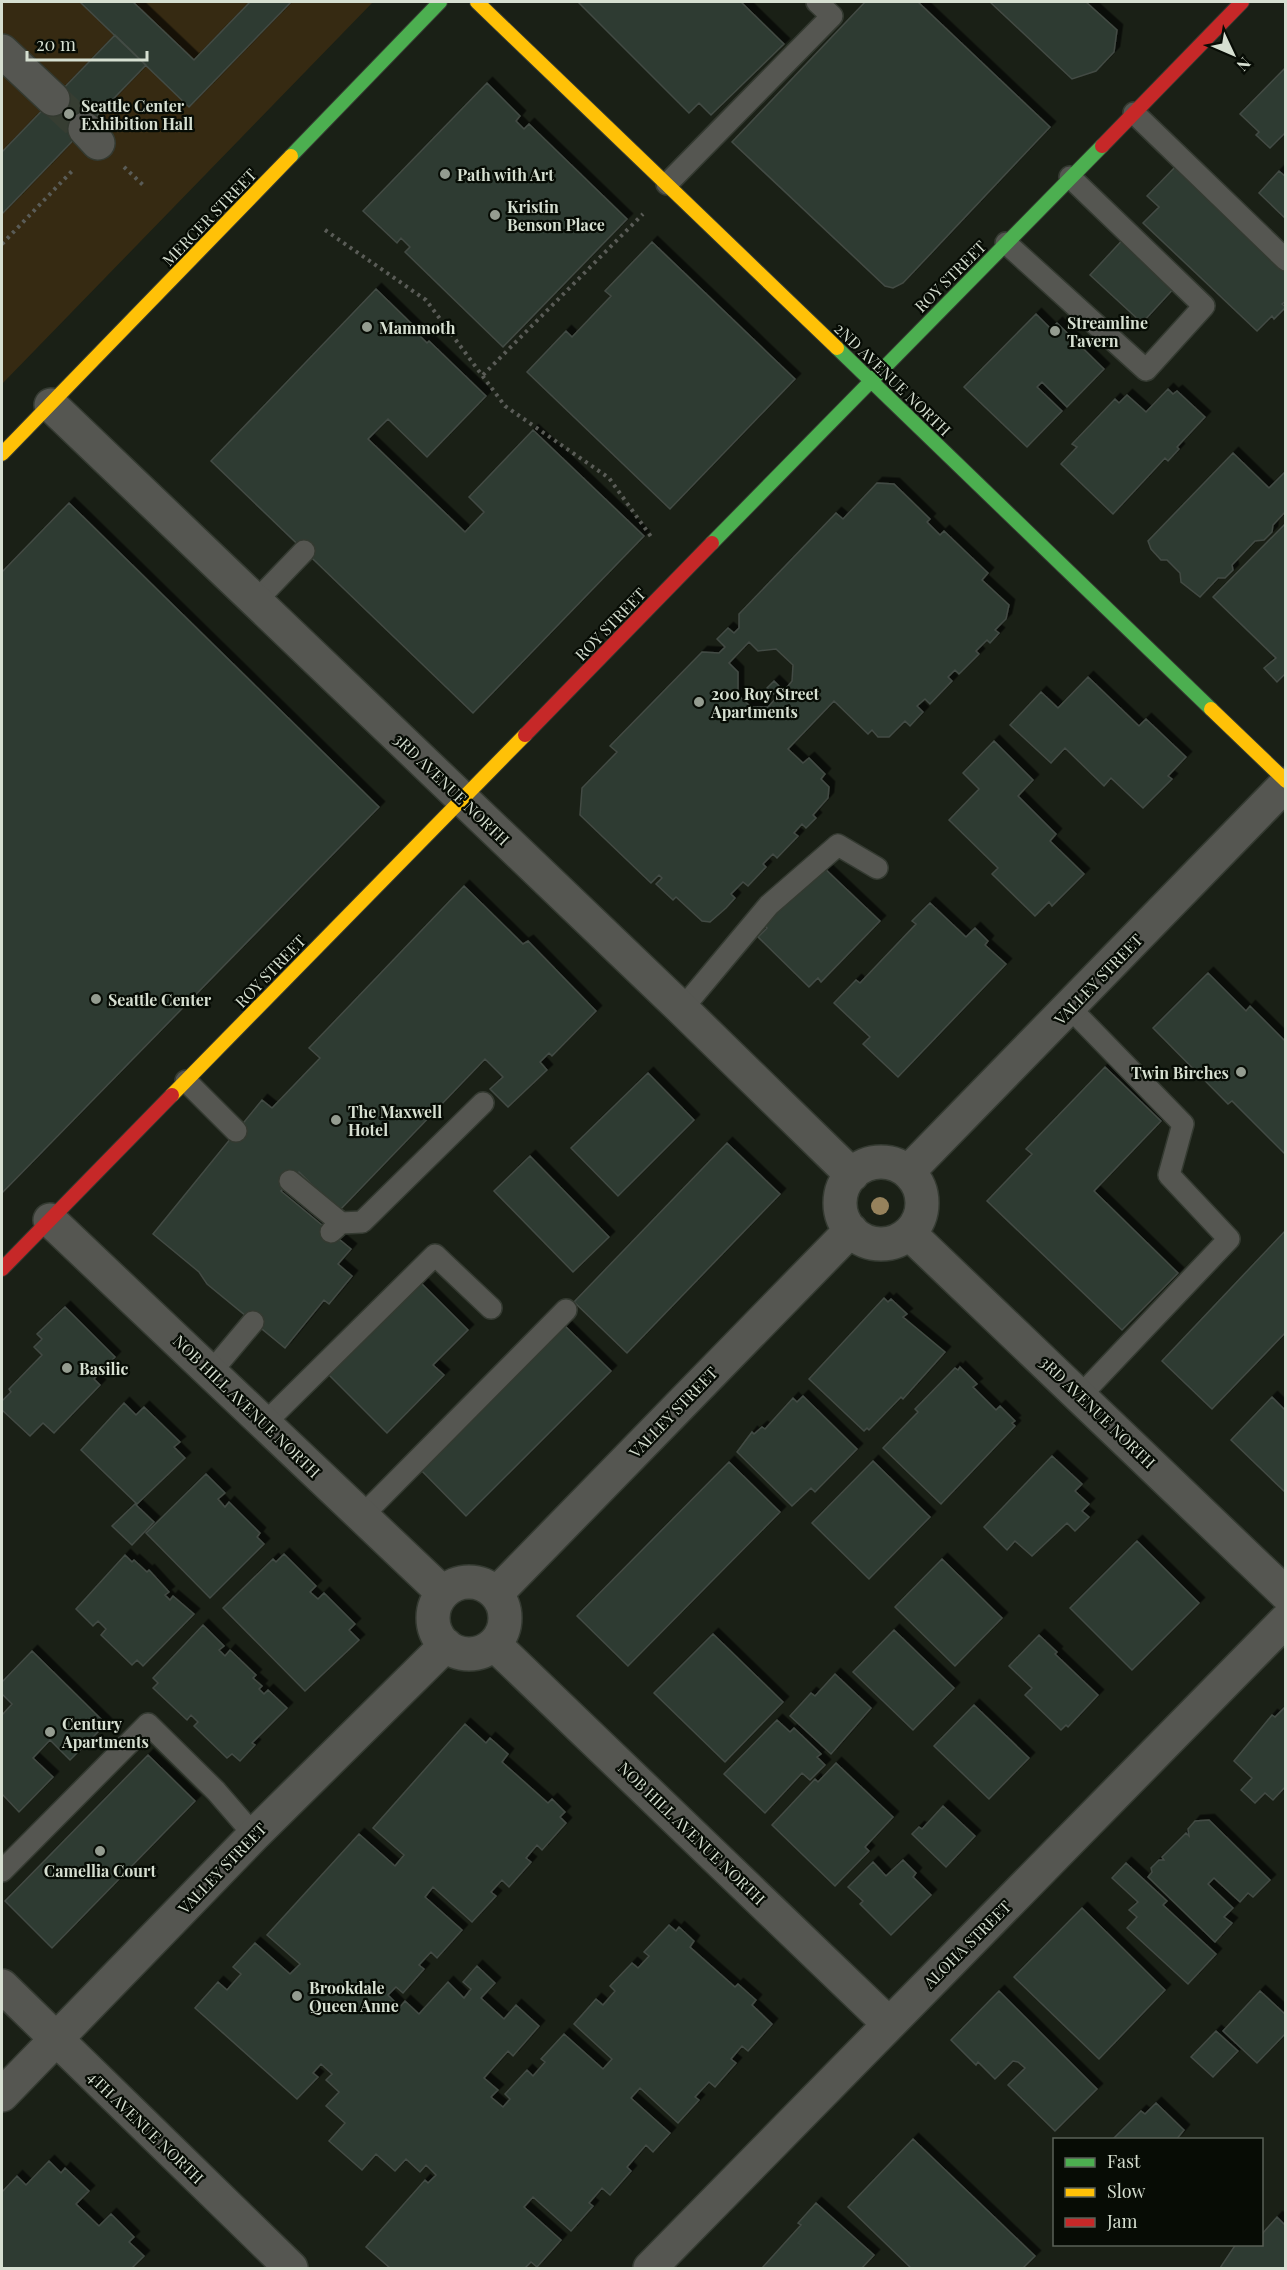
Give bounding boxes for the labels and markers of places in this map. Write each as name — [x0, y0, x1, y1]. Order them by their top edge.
place label: Seattle Center Exhibition Hall — [81, 95, 193, 134]
marker: Seattle Center Exhibition Hall — [62, 107, 76, 121]
place label: Path with Art — [457, 164, 554, 185]
marker: Path with Art — [438, 167, 452, 181]
place label: Kristin Benson Place — [507, 196, 605, 235]
marker: Kristin Benson Place — [488, 208, 502, 222]
place label: Streamline Tavern — [1067, 312, 1148, 351]
place label: Mammoth — [379, 317, 456, 338]
marker: Mammoth — [360, 320, 374, 334]
marker: Streamline Tavern — [1048, 324, 1062, 338]
place label: 200 Roy Street Apartments — [710, 683, 820, 722]
marker: 200 Roy Street Apartments — [692, 695, 706, 709]
place label: Seattle Center — [108, 989, 212, 1010]
marker: Seattle Center — [89, 992, 103, 1006]
place label: Twin Birches — [1131, 1062, 1229, 1083]
marker: Twin Birches — [1234, 1065, 1248, 1079]
place label: The Maxwell Hotel — [348, 1101, 442, 1140]
marker: The Maxwell Hotel — [329, 1113, 343, 1127]
place label: Basilic — [79, 1358, 128, 1379]
marker: Basilic — [60, 1361, 74, 1375]
place label: Century Apartments — [61, 1713, 149, 1752]
marker: Century Apartments — [43, 1725, 57, 1739]
marker: Camellia Court — [93, 1844, 107, 1858]
place label: Camellia Court — [44, 1860, 156, 1881]
place label: Brookdale Queen Anne — [309, 1977, 399, 2016]
marker: Brookdale Queen Anne — [290, 1989, 304, 2003]

